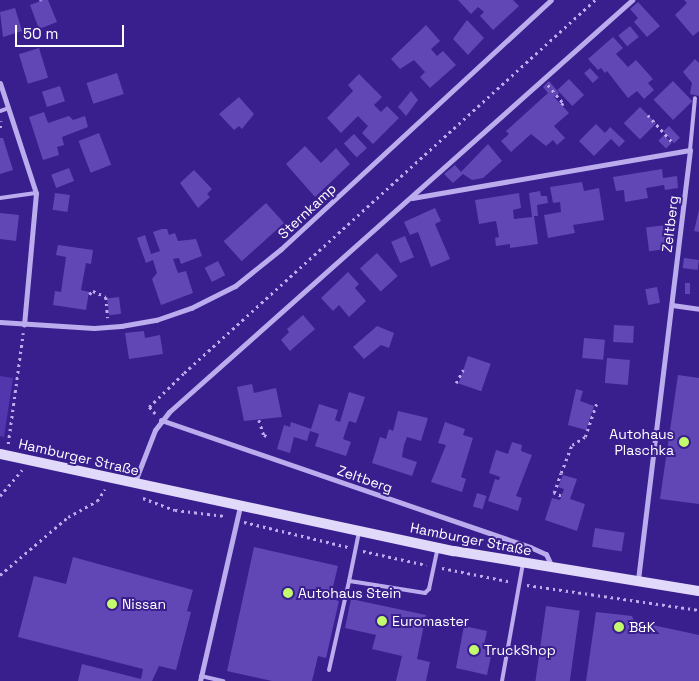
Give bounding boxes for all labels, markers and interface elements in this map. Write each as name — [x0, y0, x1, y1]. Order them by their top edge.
scale bar — [18, 15, 126, 47]
text: 50 m — [23, 24, 58, 43]
street label: Sternkamp — [274, 180, 340, 242]
street label: Zeltberg — [658, 195, 682, 253]
place label: Autohaus Plaschka — [609, 426, 674, 458]
street label: Hamburger Straße — [17, 435, 141, 479]
marker: Autohaus Plaschka — [678, 436, 690, 448]
street label: Zeltberg — [335, 462, 395, 496]
street label: Hamburger Straße — [409, 519, 533, 559]
place label: Autohaus Stein — [298, 585, 401, 601]
marker: Autohaus Stein — [282, 587, 294, 599]
place label: Nissan — [122, 596, 166, 612]
marker: Nissan — [106, 598, 118, 610]
place label: Euromaster — [392, 613, 469, 629]
marker: Euromaster — [376, 615, 388, 627]
place label: B&K — [629, 619, 655, 635]
marker: B&K — [613, 621, 625, 633]
place label: TruckShop — [484, 642, 556, 658]
marker: TruckShop — [468, 644, 480, 656]

